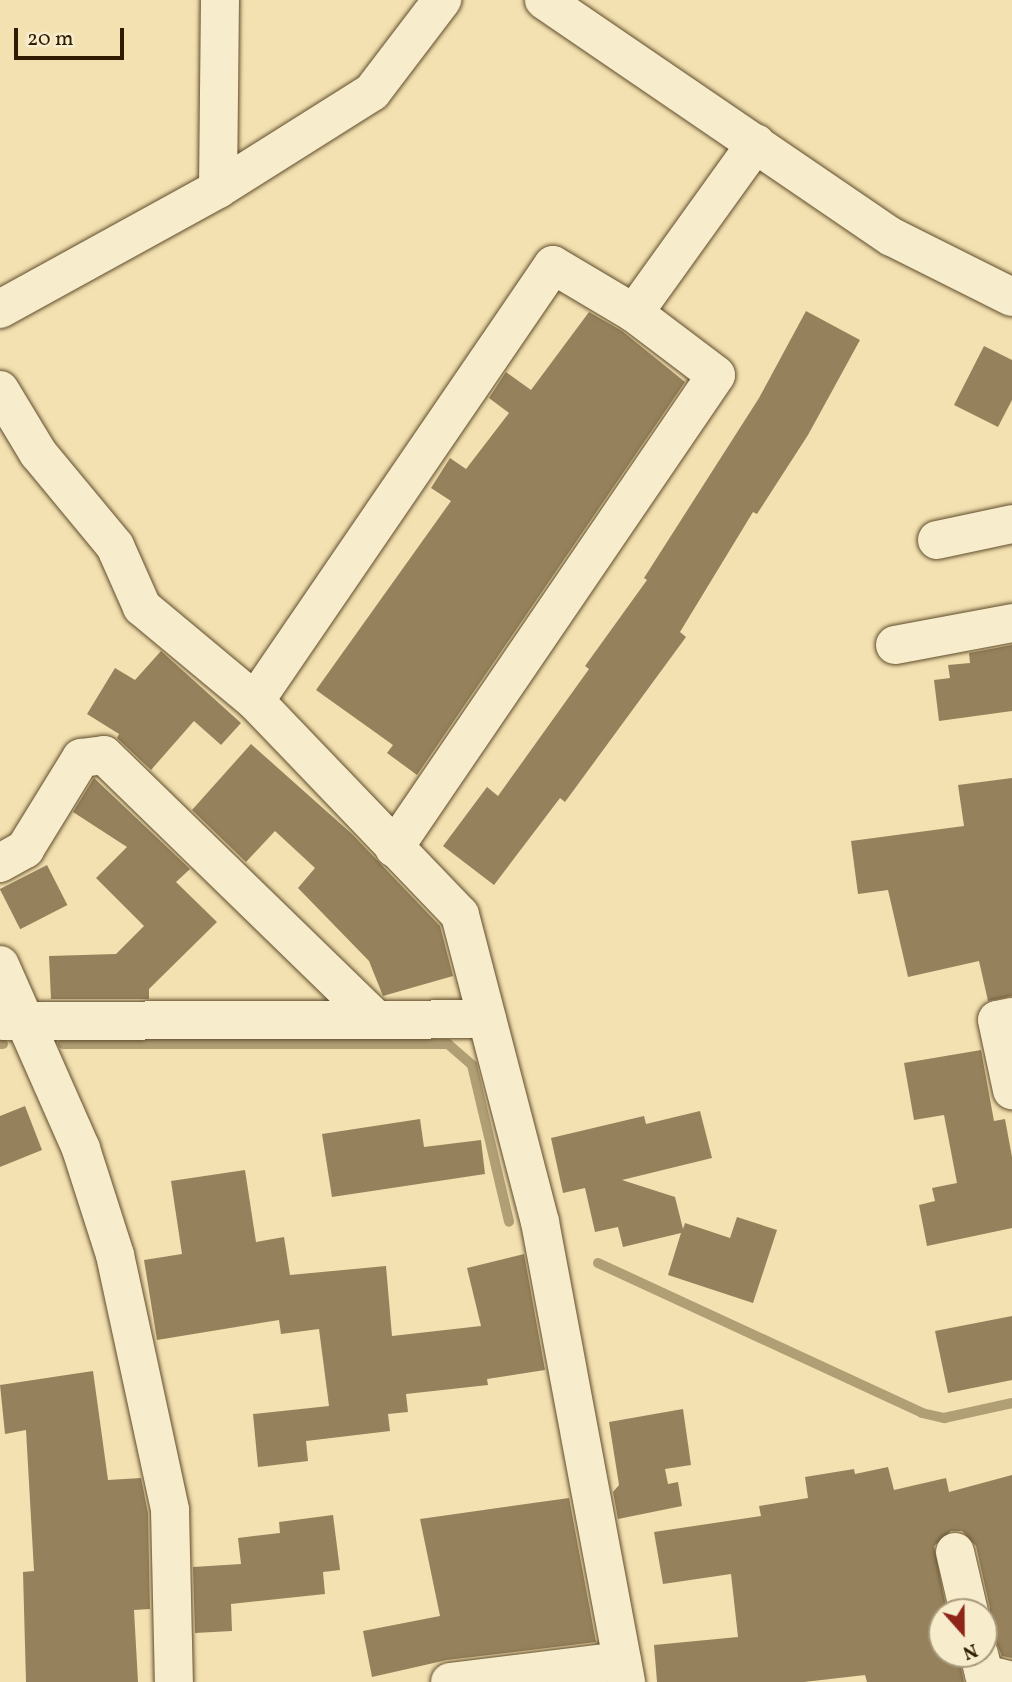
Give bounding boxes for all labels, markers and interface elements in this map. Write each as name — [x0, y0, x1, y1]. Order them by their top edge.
scale bar — [18, 14, 128, 58]
text: 20 m — [27, 25, 73, 54]
north arrow — [928, 1598, 998, 1668]
text: N — [959, 1636, 981, 1665]

